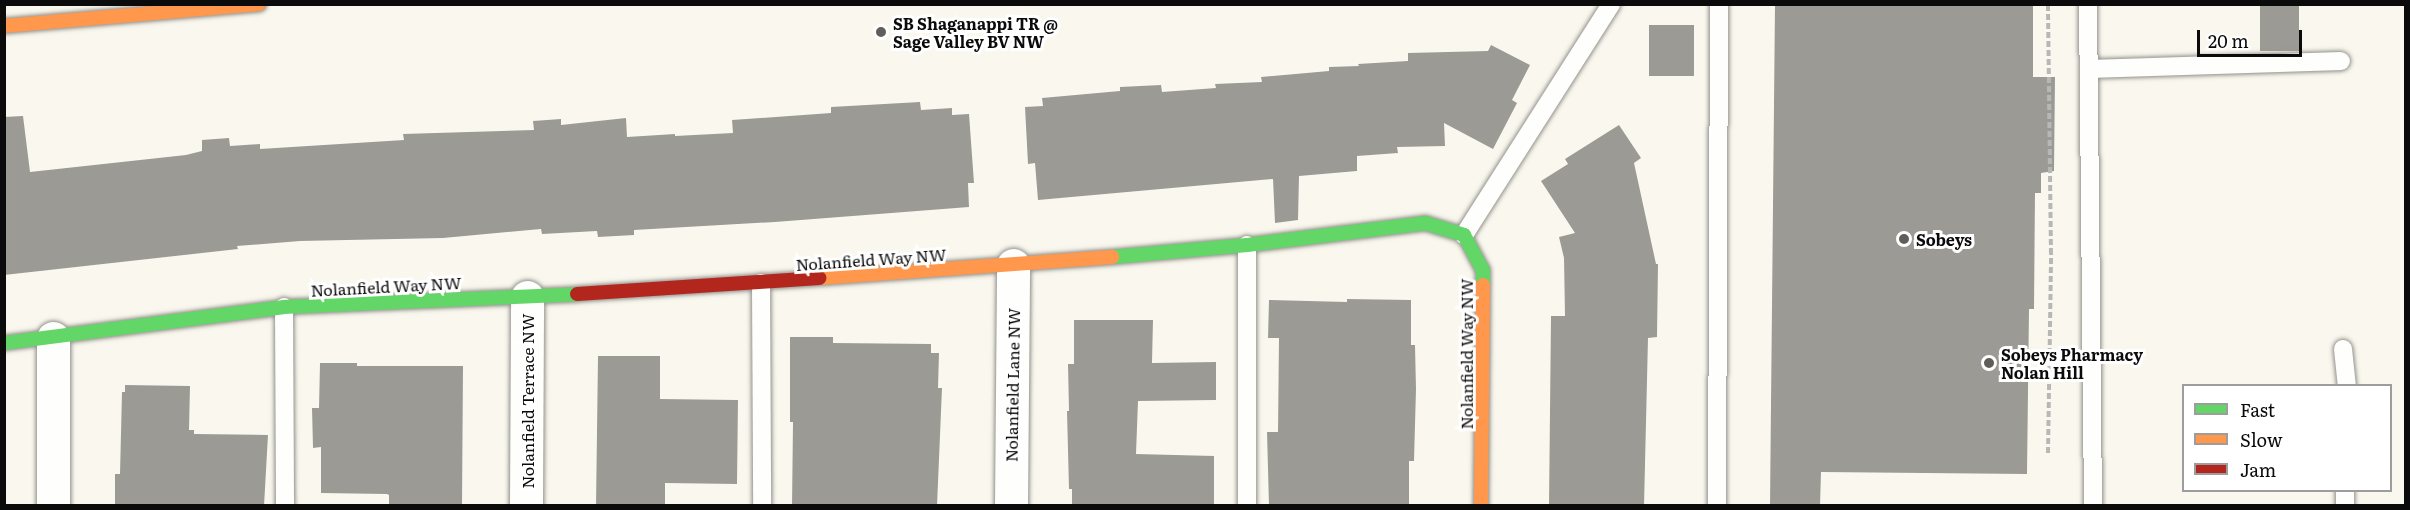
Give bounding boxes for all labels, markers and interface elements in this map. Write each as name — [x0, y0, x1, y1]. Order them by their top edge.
place label: SB Shaganappi TR @ Sage Valley BV NW — [893, 13, 1058, 51]
scale bar — [2200, 18, 2305, 56]
marker: SB Shaganappi TR @ Sage Valley BV NW — [874, 25, 888, 39]
text: 20 m — [2208, 27, 2249, 54]
place label: Sobeys — [1916, 229, 1972, 249]
marker: Sobeys — [1897, 232, 1911, 246]
street label: Nolanfield Way NW — [795, 244, 947, 274]
street label: Nolanfield Way NW — [310, 272, 462, 300]
street label: Nolanfield Way NW — [1456, 279, 1476, 429]
street label: Nolanfield Lane NW — [1001, 308, 1023, 462]
street label: Nolanfield Terrace NW — [517, 313, 537, 489]
place label: Sobeys Pharmacy Nolan Hill — [2001, 344, 2143, 382]
marker: Sobeys Pharmacy Nolan Hill — [1982, 356, 1996, 370]
legend — [2182, 384, 2392, 492]
text: Fast — [2240, 396, 2275, 423]
text: Slow — [2240, 426, 2282, 453]
text: Jam — [2240, 456, 2276, 483]

